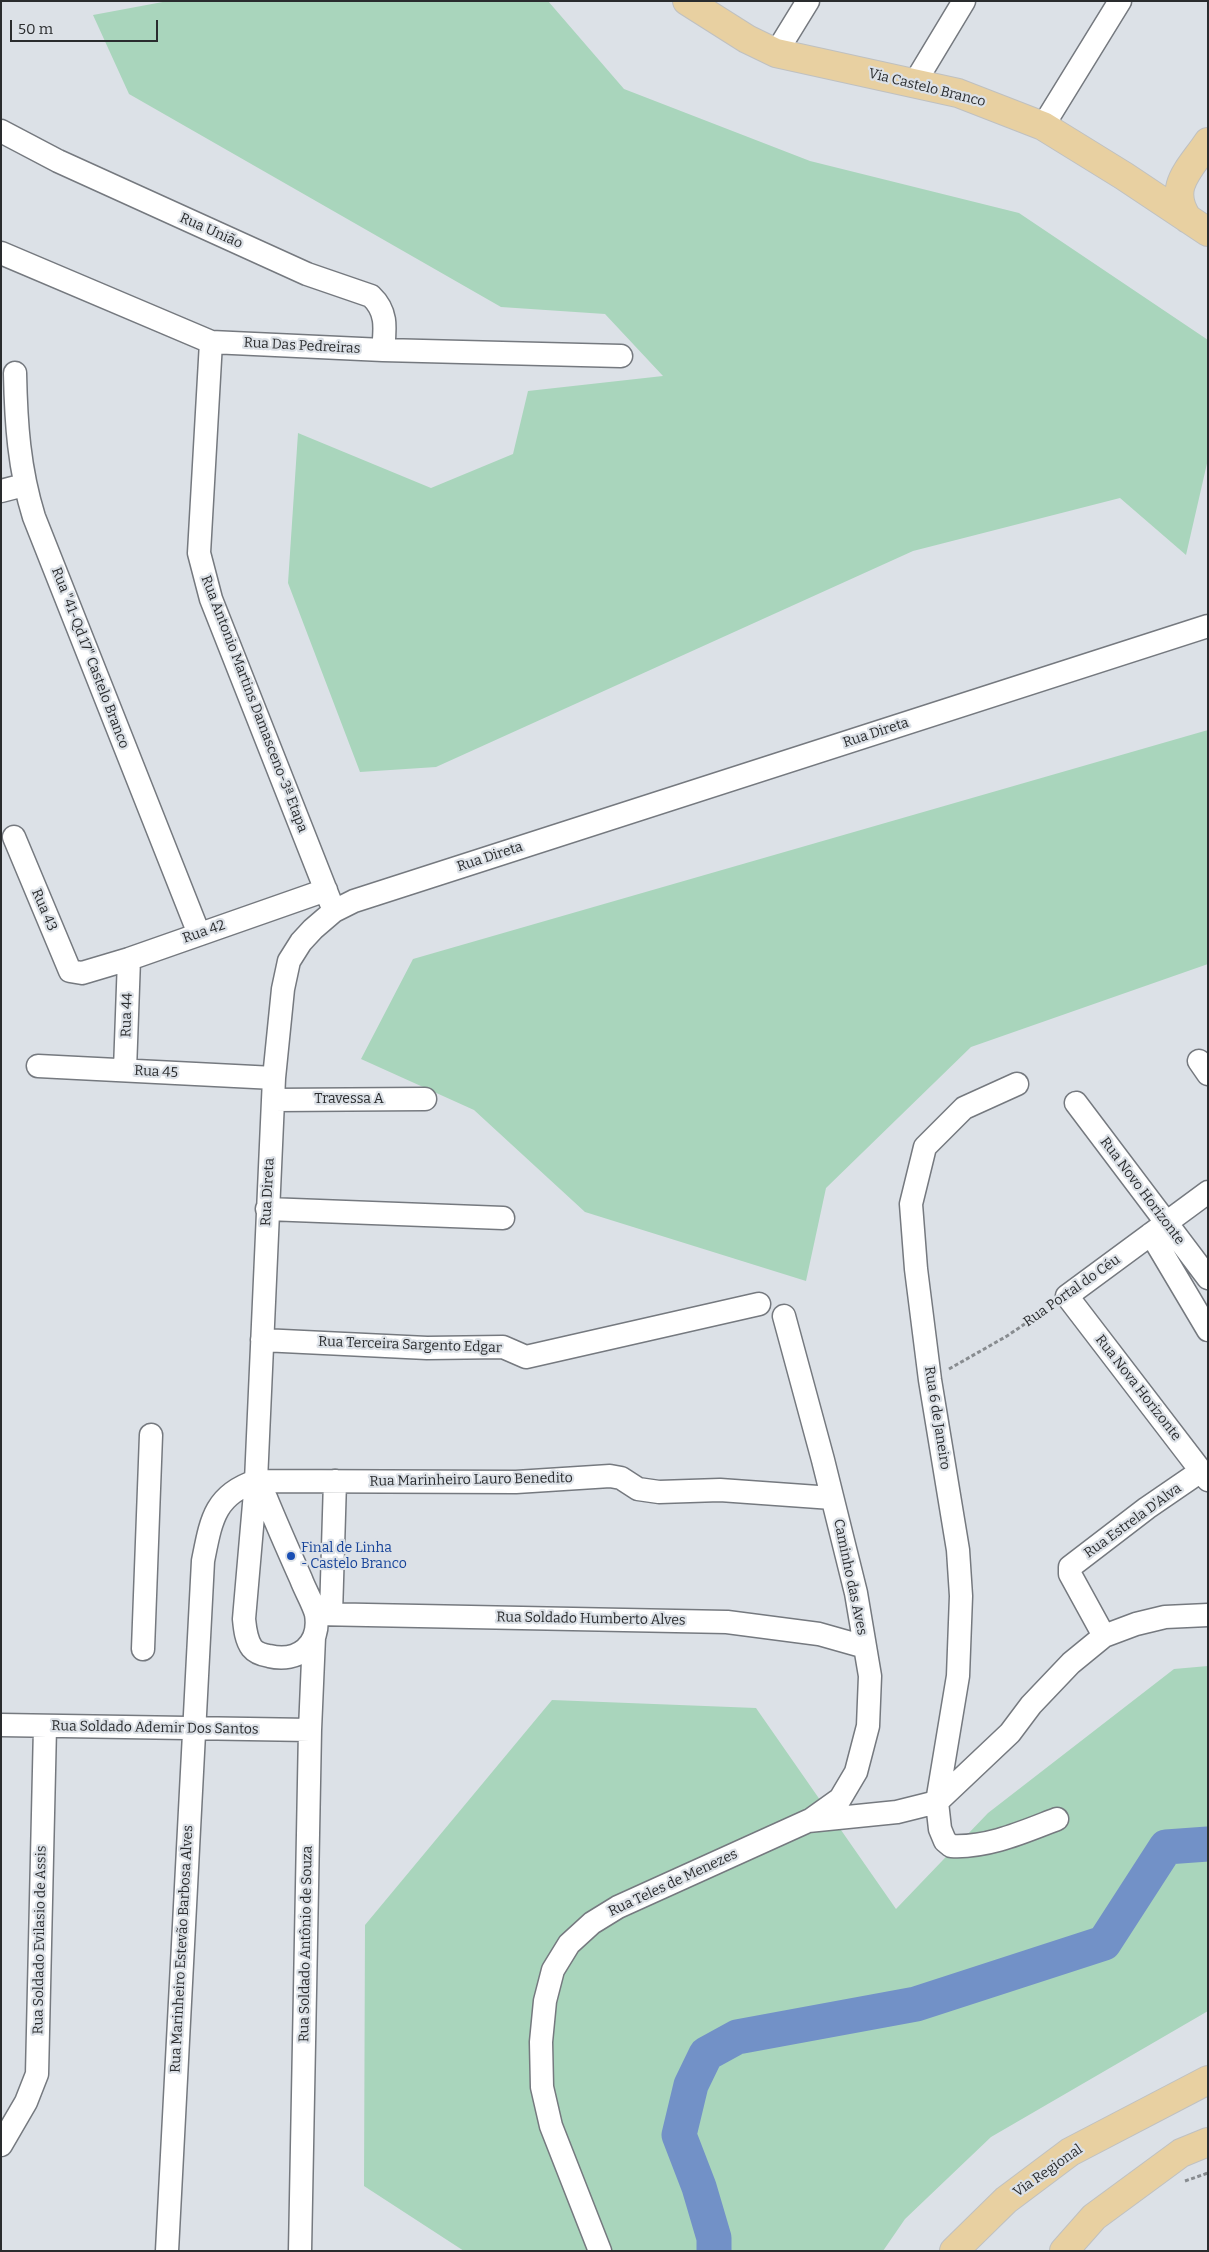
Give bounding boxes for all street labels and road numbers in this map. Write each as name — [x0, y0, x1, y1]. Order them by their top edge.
street label: Via Castelo Branco — [867, 65, 987, 111]
street label: Rua União — [177, 210, 245, 252]
street label: Rua Das Pedreiras — [243, 335, 361, 357]
street label: Rua "41-Qd 17" Castelo Branco — [48, 565, 132, 751]
street label: Rua Antonio Martins Damasceno-3ª Etapa — [197, 573, 311, 835]
street label: Rua Direta — [841, 714, 911, 752]
street label: Rua Direta — [455, 838, 525, 876]
street label: Rua 43 — [28, 886, 60, 934]
street label: Rua 42 — [181, 917, 227, 947]
street label: Rua 44 — [118, 992, 136, 1038]
street label: Rua 45 — [134, 1062, 178, 1082]
street label: Travessa A — [314, 1091, 384, 1107]
street label: Rua Novo Horizonte — [1096, 1134, 1188, 1248]
street label: Rua Direta — [258, 1158, 278, 1226]
street label: Rua Portal do Céu — [1020, 1251, 1124, 1331]
street label: Rua Nova Horizonte — [1091, 1332, 1185, 1444]
street label: Rua Terceira Sargento Edgar — [318, 1333, 502, 1357]
street label: Rua 6 de Janeiro — [921, 1365, 953, 1471]
street label: Rua Marinheiro Lauro Benedito — [369, 1470, 573, 1490]
street label: Rua Estrela D'Alva — [1081, 1480, 1185, 1562]
street label: Caminho das Aves — [829, 1517, 871, 1637]
street label: Rua Soldado Humberto Alves — [496, 1609, 686, 1629]
street label: Rua Soldado Ademir Dos Santos — [51, 1718, 259, 1738]
street label: Rua Marinheiro Estevão Barbosa Alves — [167, 1825, 197, 2073]
street label: Rua Soldado Evilasio de Assis — [30, 1845, 50, 2035]
street label: Rua Soldado Antônio de Souza — [296, 1846, 316, 2042]
street label: Rua Teles de Menezes — [606, 1846, 740, 1920]
street label: Via Regional — [1010, 2141, 1086, 2201]

